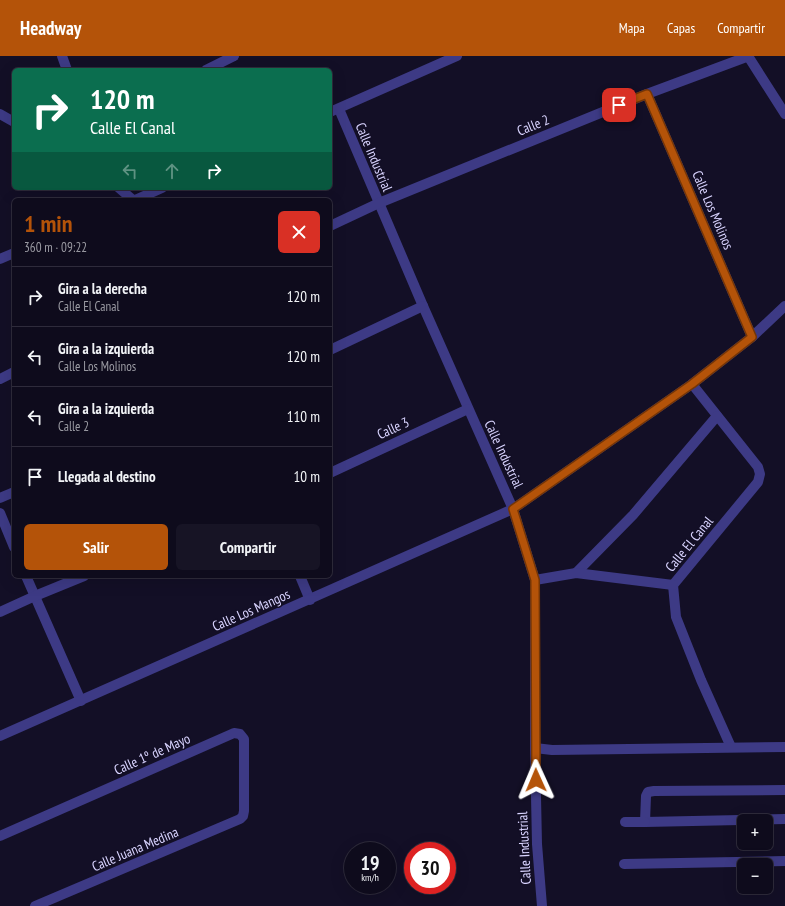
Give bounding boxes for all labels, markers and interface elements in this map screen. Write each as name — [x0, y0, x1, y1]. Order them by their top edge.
text: Headway — [20, 16, 81, 40]
text: Mapa — [619, 19, 645, 37]
text: Capas — [667, 19, 695, 37]
text: Compartir — [717, 19, 765, 37]
text: 120 m — [90, 80, 154, 117]
icon: right — [24, 84, 76, 136]
pin — [602, 88, 636, 122]
icon: arrive — [608, 94, 630, 116]
street label: Calle 2 — [514, 110, 552, 140]
text: Calle El Canal — [90, 116, 175, 139]
street label: Calle Industrial — [351, 120, 397, 195]
icon: left — [119, 160, 141, 182]
icon: ahead — [161, 160, 183, 182]
icon: right — [203, 160, 225, 182]
street label: Calle Los Molinos — [688, 168, 738, 253]
text: 1 min — [24, 208, 72, 239]
button: close — [278, 211, 320, 253]
text: 360 m · 09:22 — [24, 239, 87, 256]
text: Gira a la derecha — [58, 279, 147, 298]
icon: right — [24, 286, 46, 308]
text: 120 m — [287, 287, 320, 306]
text: Calle El Canal — [58, 298, 119, 315]
text: Gira a la izquierda — [58, 339, 154, 358]
icon: left — [24, 346, 46, 368]
text: 120 m — [287, 347, 320, 366]
text: Calle Los Molinos — [58, 358, 136, 375]
text: Gira a la izquierda — [58, 399, 154, 418]
icon: left — [24, 406, 46, 428]
text: 110 m — [287, 407, 320, 426]
street label: Calle 3 — [374, 413, 412, 443]
street label: Calle Industrial — [480, 417, 528, 492]
text: Calle 2 — [58, 418, 89, 435]
icon: arrive — [24, 466, 46, 488]
text: Llegada al destino — [58, 467, 156, 486]
text: 10 m — [294, 467, 320, 486]
street label: Calle El Canal — [661, 512, 717, 575]
button: Salir — [24, 524, 168, 570]
button: Compartir — [176, 524, 320, 570]
street label: Calle Los Mangos — [209, 585, 293, 635]
street label: Calle 1º de Mayo — [111, 729, 193, 779]
position arrow — [515, 759, 557, 801]
street label: Calle Industrial — [513, 810, 535, 885]
map controls — [737, 814, 773, 894]
button: + — [737, 814, 773, 850]
street label: Calle Juana Medina — [89, 823, 181, 875]
speed limit sign: 30 — [404, 842, 456, 894]
text: 19 — [360, 850, 380, 876]
button: − — [737, 858, 773, 894]
text: km/h — [361, 871, 379, 884]

